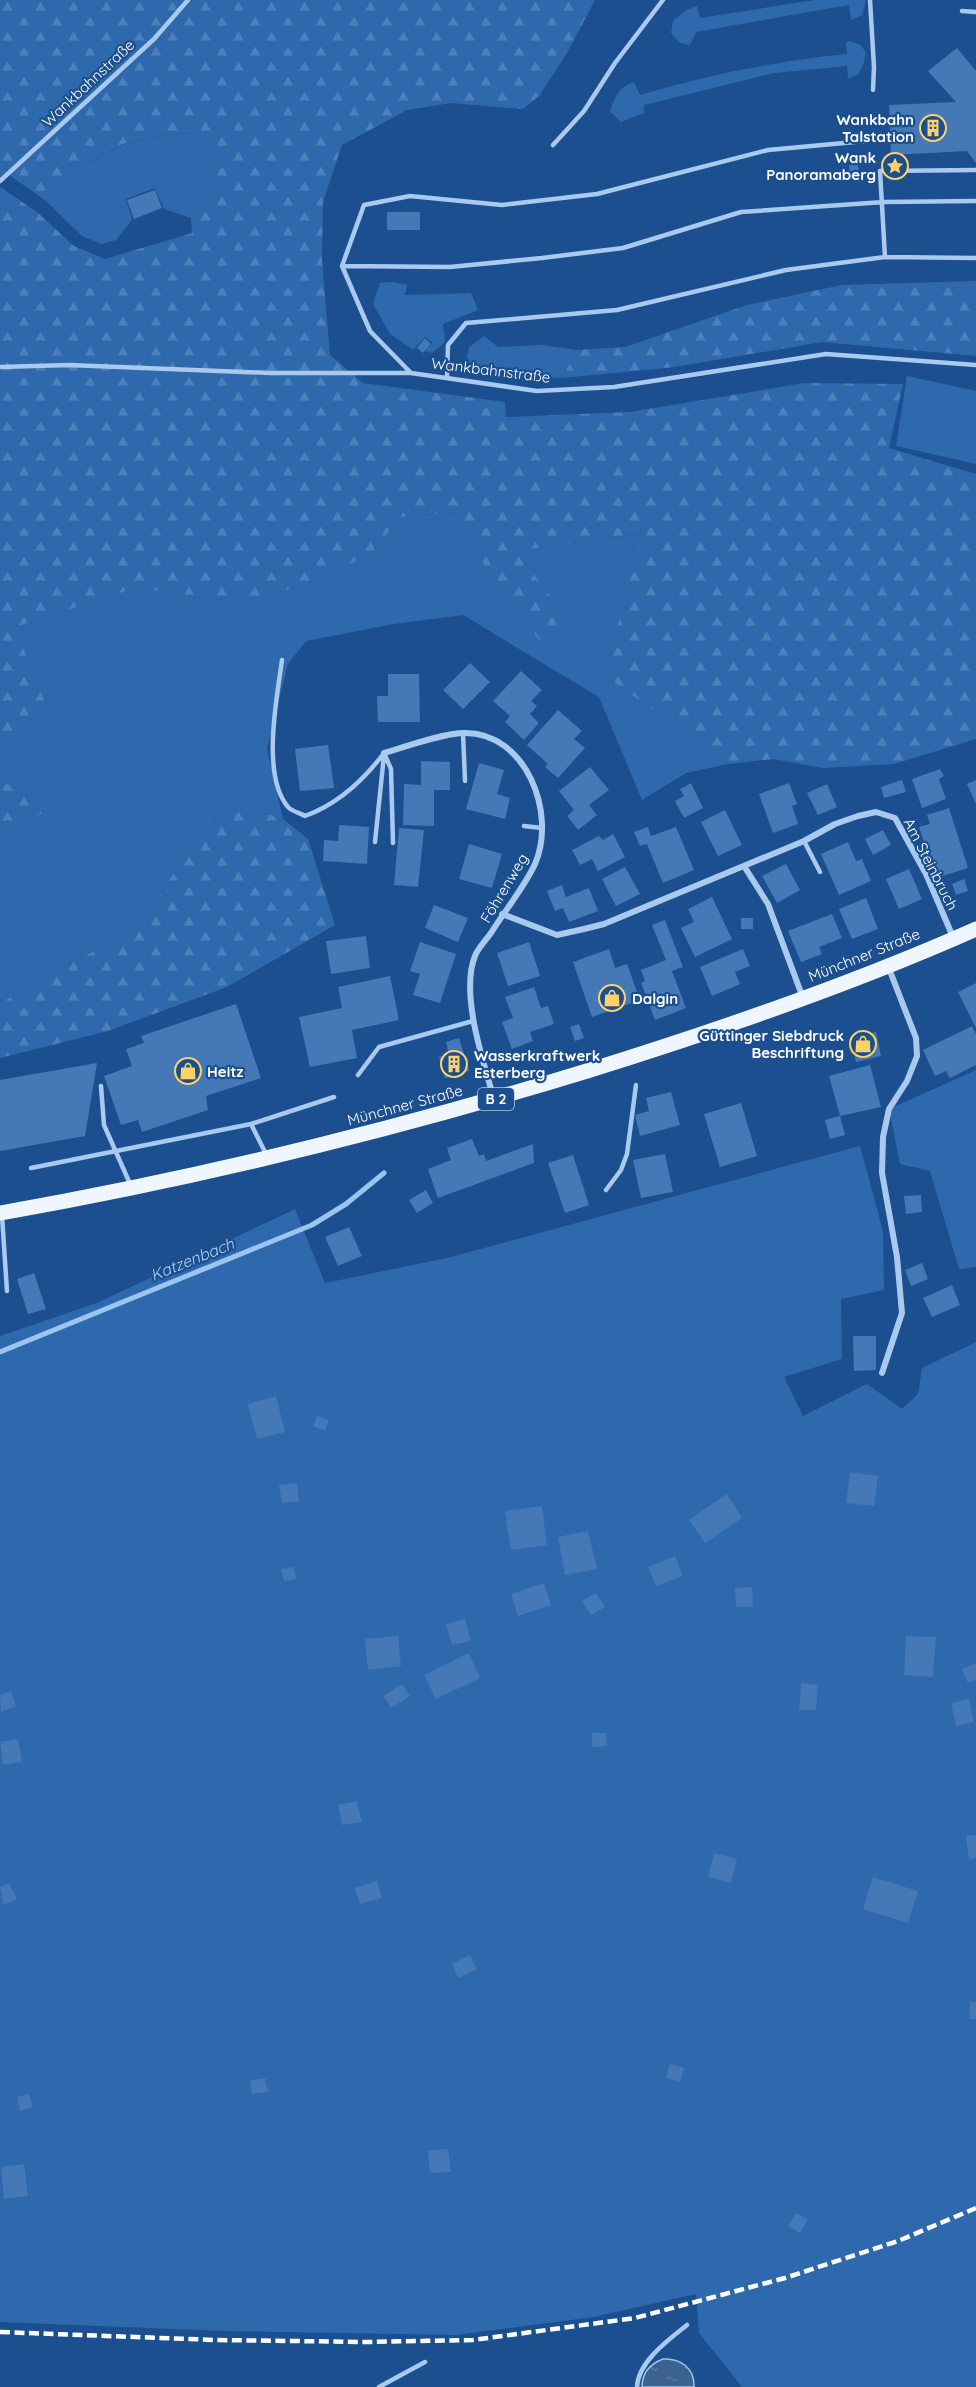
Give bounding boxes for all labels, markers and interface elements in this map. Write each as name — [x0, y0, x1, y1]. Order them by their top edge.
street label: Wankbahnstraße — [38, 35, 138, 131]
place label: Wankbahn Talstation — [837, 110, 914, 146]
building icon: Wankbahn Talstation — [918, 113, 948, 143]
place label: Wank Panoramaberg — [766, 148, 876, 184]
place icon: Wank Panoramaberg — [880, 151, 910, 181]
street label: Wankbahnstraße — [430, 353, 552, 387]
street label: Am Steinbruch — [900, 815, 962, 913]
street label: Föhrenweg — [476, 850, 532, 926]
street label: Münchner Straße — [805, 924, 923, 986]
shop icon: Dalgin — [597, 983, 627, 1013]
place label: Dalgin — [632, 989, 678, 1008]
place label: Güttinger Siebdruck Beschriftung — [699, 1026, 844, 1062]
shop icon: Güttinger Siebdruck Beschriftung — [848, 1029, 878, 1059]
place label: Wasserkraftwerk Esterberg — [474, 1046, 600, 1082]
building icon: Wasserkraftwerk Esterberg — [439, 1049, 469, 1079]
shop icon: Heitz — [173, 1056, 203, 1086]
place label: Heitz — [207, 1062, 244, 1081]
street label: Münchner Straße — [345, 1080, 465, 1130]
road number: B 2 — [478, 1088, 514, 1110]
water label: Katzenbach — [147, 1233, 238, 1285]

